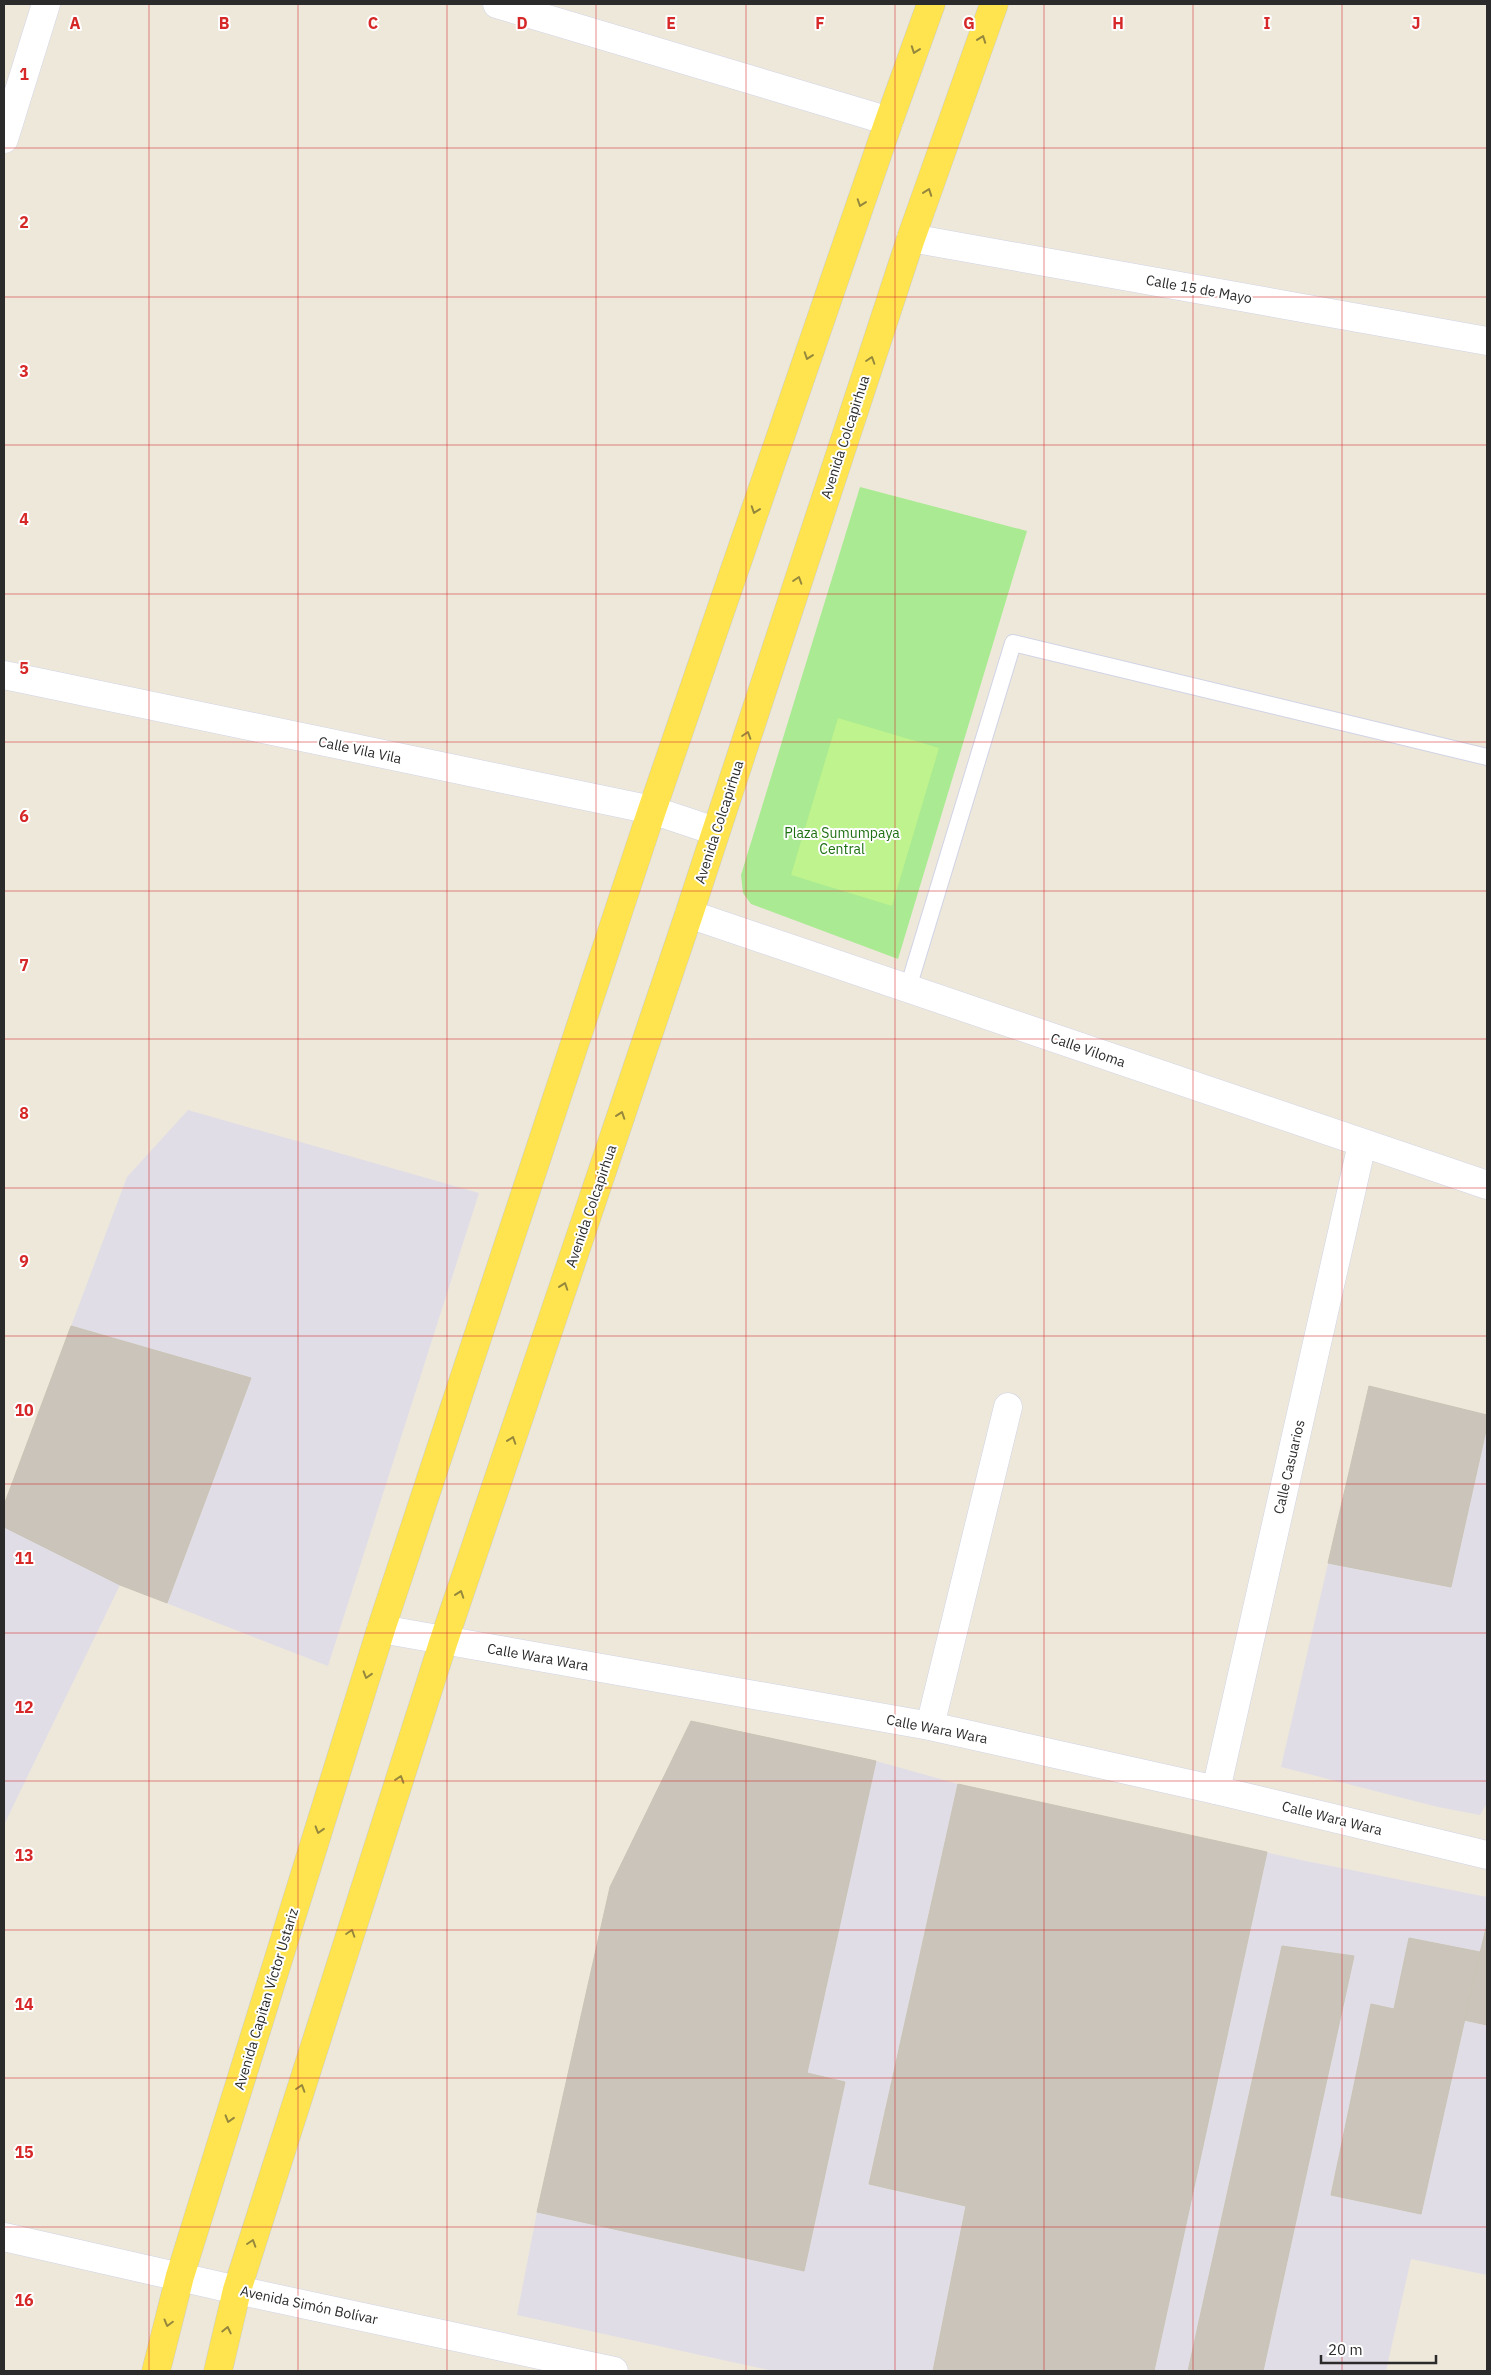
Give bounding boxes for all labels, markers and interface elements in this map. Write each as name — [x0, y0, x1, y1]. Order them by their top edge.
text: A — [70, 13, 81, 33]
text: B — [219, 13, 230, 33]
text: C — [368, 13, 378, 33]
text: D — [516, 13, 528, 33]
text: E — [666, 13, 676, 33]
text: F — [815, 13, 825, 33]
text: G — [963, 13, 975, 33]
text: H — [1112, 13, 1124, 33]
text: I — [1264, 13, 1271, 33]
text: J — [1412, 13, 1420, 33]
one-way arrow — [976, 35, 986, 43]
one-way arrow — [911, 45, 921, 53]
text: 1 — [19, 64, 29, 84]
one-way arrow — [922, 188, 932, 196]
one-way arrow — [856, 198, 866, 207]
text: 2 — [19, 212, 29, 232]
street label: Calle 15 de Mayo — [1145, 271, 1254, 307]
one-way arrow — [804, 352, 814, 360]
one-way arrow — [865, 356, 875, 364]
text: 3 — [19, 361, 29, 381]
street label: Avenida Colcapirhua — [817, 373, 874, 501]
one-way arrow — [751, 505, 761, 514]
text: 4 — [19, 509, 29, 529]
one-way arrow — [792, 577, 802, 585]
text: 5 — [19, 658, 29, 678]
one-way arrow — [741, 731, 751, 739]
street label: Calle Vila Vila — [317, 732, 404, 768]
street label: Avenida Colcapirhua — [691, 758, 748, 886]
text: 6 — [19, 806, 29, 826]
park label: Plaza Sumumpaya Central — [784, 824, 900, 858]
text: 7 — [19, 955, 29, 975]
street label: Calle Viloma — [1048, 1029, 1128, 1071]
text: 8 — [19, 1103, 29, 1123]
one-way arrow — [615, 1112, 625, 1120]
street label: Avenida Colcapirhua — [562, 1142, 621, 1270]
text: 9 — [19, 1251, 29, 1271]
one-way arrow — [558, 1282, 568, 1291]
text: 10 — [14, 1400, 34, 1420]
street label: Calle Casuarios — [1269, 1418, 1309, 1516]
one-way arrow — [506, 1436, 516, 1445]
text: 11 — [14, 1548, 34, 1568]
one-way arrow — [454, 1590, 464, 1599]
street label: Calle Wara Wara — [486, 1639, 591, 1675]
one-way arrow — [363, 1670, 373, 1679]
text: 12 — [14, 1697, 34, 1717]
street label: Calle Wara Wara — [885, 1710, 990, 1748]
one-way arrow — [394, 1775, 404, 1783]
street label: Calle Wara Wara — [1280, 1797, 1385, 1839]
one-way arrow — [314, 1826, 324, 1834]
text: 13 — [14, 1845, 34, 1865]
street label: Avenida Capitan Víctor Ustariz — [230, 1906, 302, 2092]
one-way arrow — [345, 1930, 355, 1938]
text: 14 — [14, 1994, 34, 2014]
one-way arrow — [295, 2085, 305, 2093]
one-way arrow — [225, 2114, 235, 2123]
text: 15 — [14, 2142, 34, 2162]
one-way arrow — [246, 2239, 256, 2248]
street label: Avenida Simón Bolívar — [239, 2282, 379, 2328]
text: 16 — [14, 2290, 34, 2310]
one-way arrow — [163, 2319, 174, 2328]
one-way arrow — [221, 2326, 232, 2335]
scale bar — [1321, 2332, 1436, 2364]
text: 20 m — [1328, 2340, 1363, 2359]

